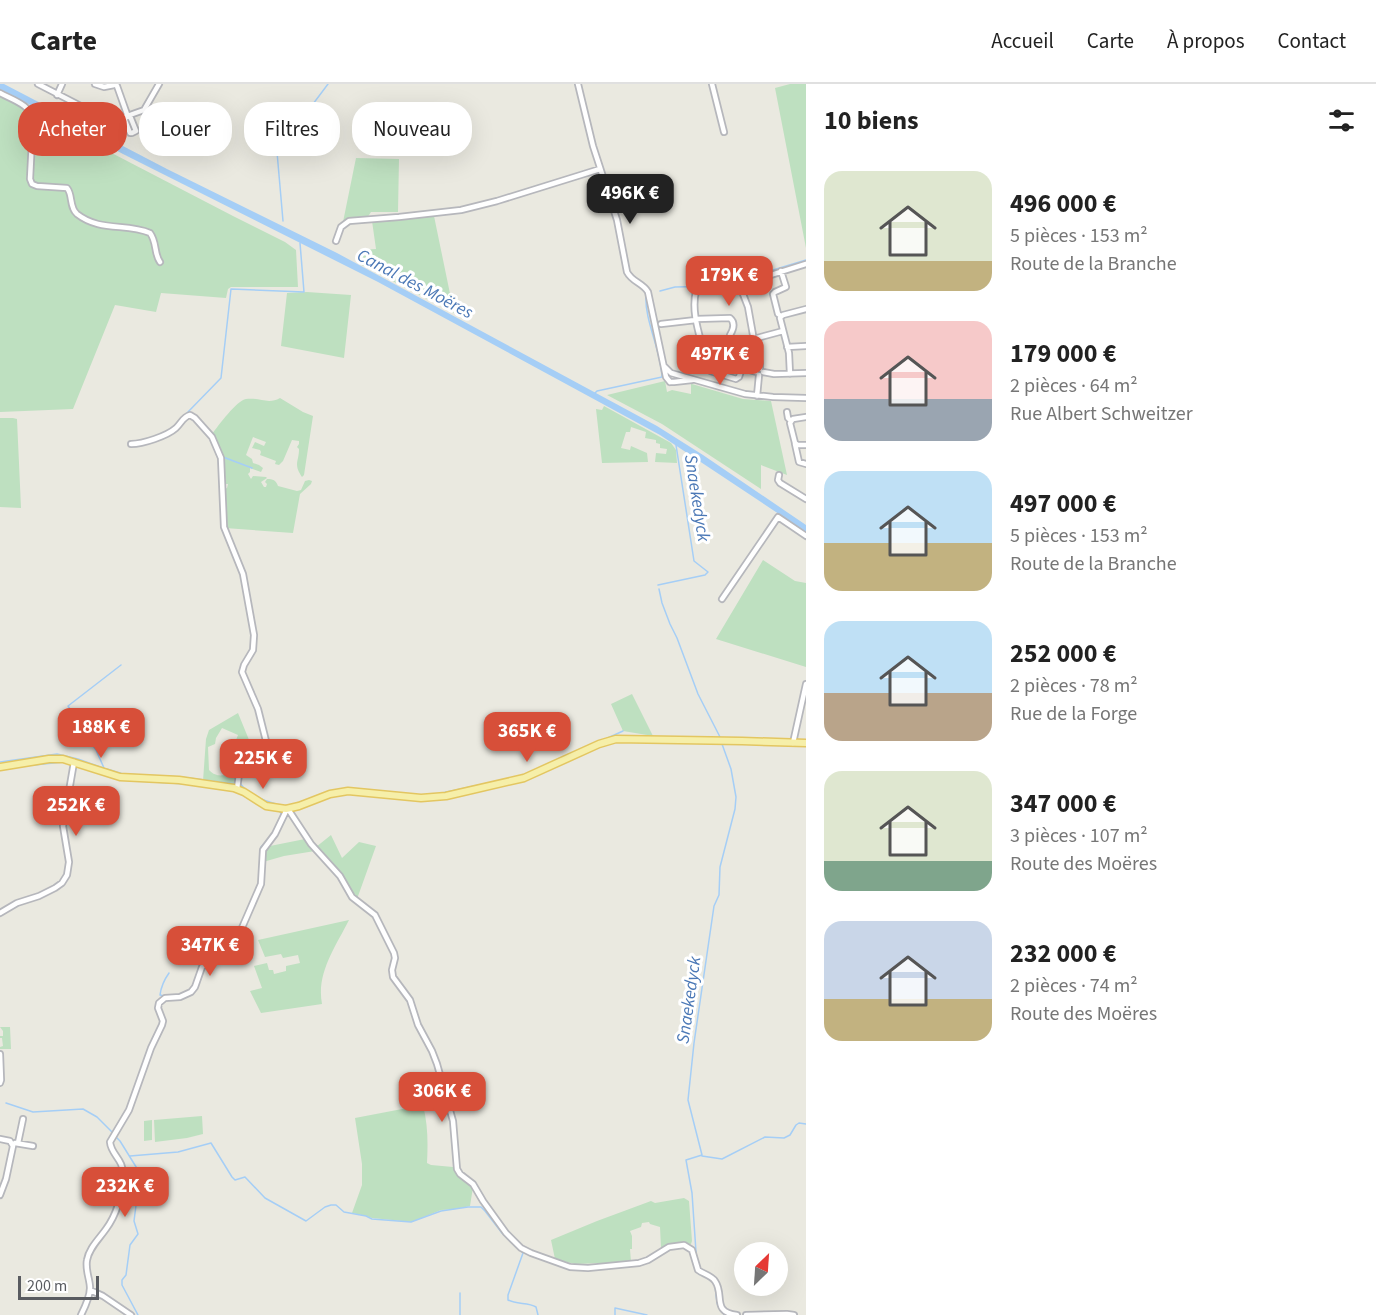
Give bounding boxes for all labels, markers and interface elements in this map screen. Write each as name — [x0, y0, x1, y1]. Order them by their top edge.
text: Carte — [30, 21, 97, 61]
text: Accueil — [991, 26, 1054, 56]
text: Carte — [1087, 26, 1134, 56]
text: À propos — [1167, 26, 1244, 56]
text: Contact — [1277, 26, 1346, 56]
chip: Acheter — [18, 102, 127, 156]
chip: Louer — [139, 102, 232, 156]
chip: Filtres — [244, 102, 340, 156]
chip: Nouveau — [352, 102, 472, 156]
text: 10 biens — [824, 102, 919, 139]
icon: filters — [1325, 104, 1358, 137]
pin: 496K € — [581, 174, 679, 225]
text: 496K € — [601, 179, 659, 207]
text: 496 000 € — [1010, 185, 1117, 222]
icon: home — [872, 195, 944, 267]
text: 5 pièces · 153 m² — [1010, 222, 1148, 250]
water label: Canal des Moëres — [352, 243, 478, 325]
text: Route de la Branche — [1010, 250, 1177, 278]
pin: 179K € — [680, 256, 778, 307]
text: 179K € — [700, 261, 758, 289]
pin: 497K € — [671, 335, 769, 386]
text: 179 000 € — [1010, 335, 1117, 372]
text: 497K € — [691, 340, 749, 368]
icon: home — [872, 345, 944, 417]
text: 2 pièces · 64 m² — [1010, 372, 1138, 400]
text: Rue Albert Schweitzer — [1010, 400, 1193, 428]
water label: Snaekedyck — [678, 453, 716, 544]
text: 497 000 € — [1010, 485, 1117, 522]
icon: home — [872, 495, 944, 567]
text: 5 pièces · 153 m² — [1010, 522, 1148, 550]
text: Route de la Branche — [1010, 550, 1177, 578]
text: 252 000 € — [1010, 635, 1117, 672]
icon: home — [872, 645, 944, 717]
text: 2 pièces · 78 m² — [1010, 672, 1138, 700]
text: Rue de la Forge — [1010, 700, 1137, 728]
pin: 188K € — [52, 708, 150, 759]
pin: 365K € — [478, 712, 576, 763]
text: 188K € — [72, 713, 130, 741]
text: 365K € — [498, 717, 556, 745]
pin: 225K € — [214, 739, 312, 790]
text: 225K € — [234, 744, 292, 772]
text: 347 000 € — [1010, 785, 1117, 822]
pin: 252K € — [27, 786, 125, 837]
text: 252K € — [47, 791, 105, 819]
icon: home — [872, 795, 944, 867]
text: 3 pièces · 107 m² — [1010, 822, 1148, 850]
text: Route des Moëres — [1010, 850, 1157, 878]
pin: 347K € — [161, 926, 259, 977]
text: 347K € — [181, 931, 239, 959]
text: 232 000 € — [1010, 935, 1117, 972]
icon: home — [872, 945, 944, 1017]
water label: Snaekedyck — [671, 954, 708, 1045]
text: 2 pièces · 74 m² — [1010, 972, 1138, 1000]
text: Route des Moëres — [1010, 1000, 1157, 1028]
pin: 306K € — [393, 1072, 491, 1123]
text: 306K € — [413, 1077, 471, 1105]
pin: 232K € — [76, 1167, 174, 1218]
text: 232K € — [96, 1172, 154, 1200]
north arrow — [734, 1242, 788, 1296]
map controls — [734, 1242, 788, 1296]
scale bar — [18, 1273, 99, 1300]
text: 200 m — [27, 1275, 67, 1297]

